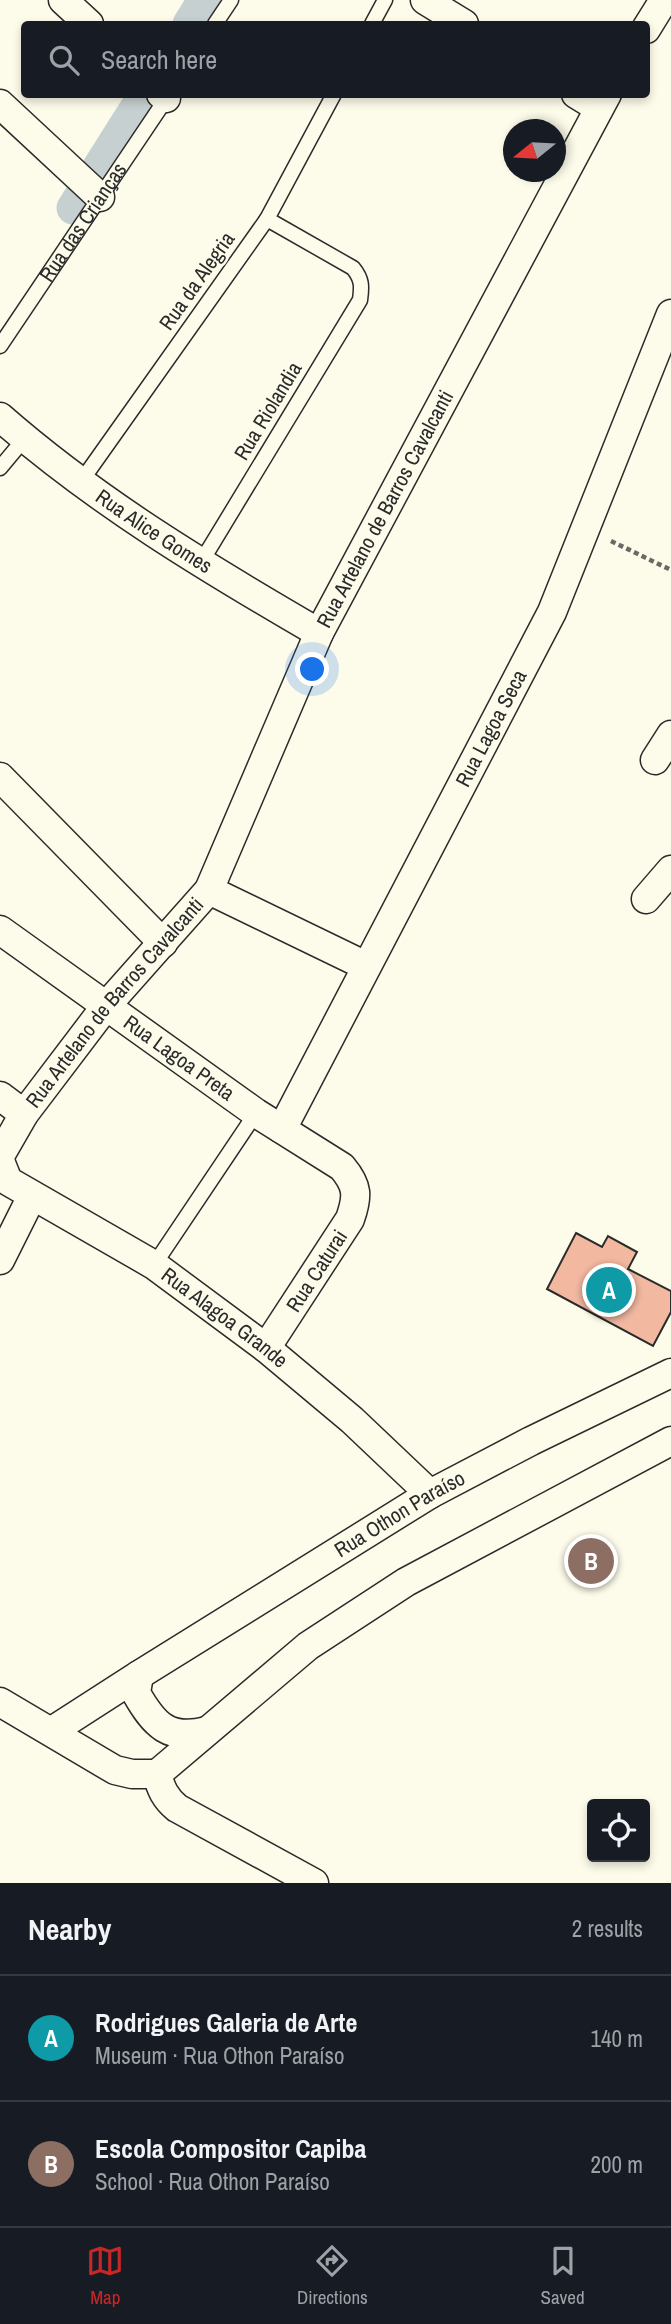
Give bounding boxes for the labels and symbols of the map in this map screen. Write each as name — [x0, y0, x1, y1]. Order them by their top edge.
north arrow — [503, 119, 566, 182]
street label: Rua das Crianças — [32, 157, 133, 287]
street label: Rua da Alegria — [152, 225, 241, 336]
street label: Rua Riolandia — [227, 356, 309, 465]
street label: Rua Artelano de Barros Cavalcanti — [309, 385, 460, 633]
street label: Rua Alice Gomes — [90, 482, 218, 580]
your location — [295, 652, 329, 686]
street label: Rua Lagoa Seca — [448, 664, 534, 792]
street label: Rua Artelano de Barros Cavalcanti — [19, 891, 210, 1114]
street label: Rua Lagoa Preta — [118, 1008, 241, 1107]
street label: Rua Caturai — [279, 1224, 354, 1318]
street label: Rua Alagoa Grande — [156, 1260, 294, 1374]
pin: A — [586, 1264, 632, 1316]
street label: Rua Othon Paraíso — [329, 1463, 470, 1564]
pin: B — [568, 1535, 614, 1587]

